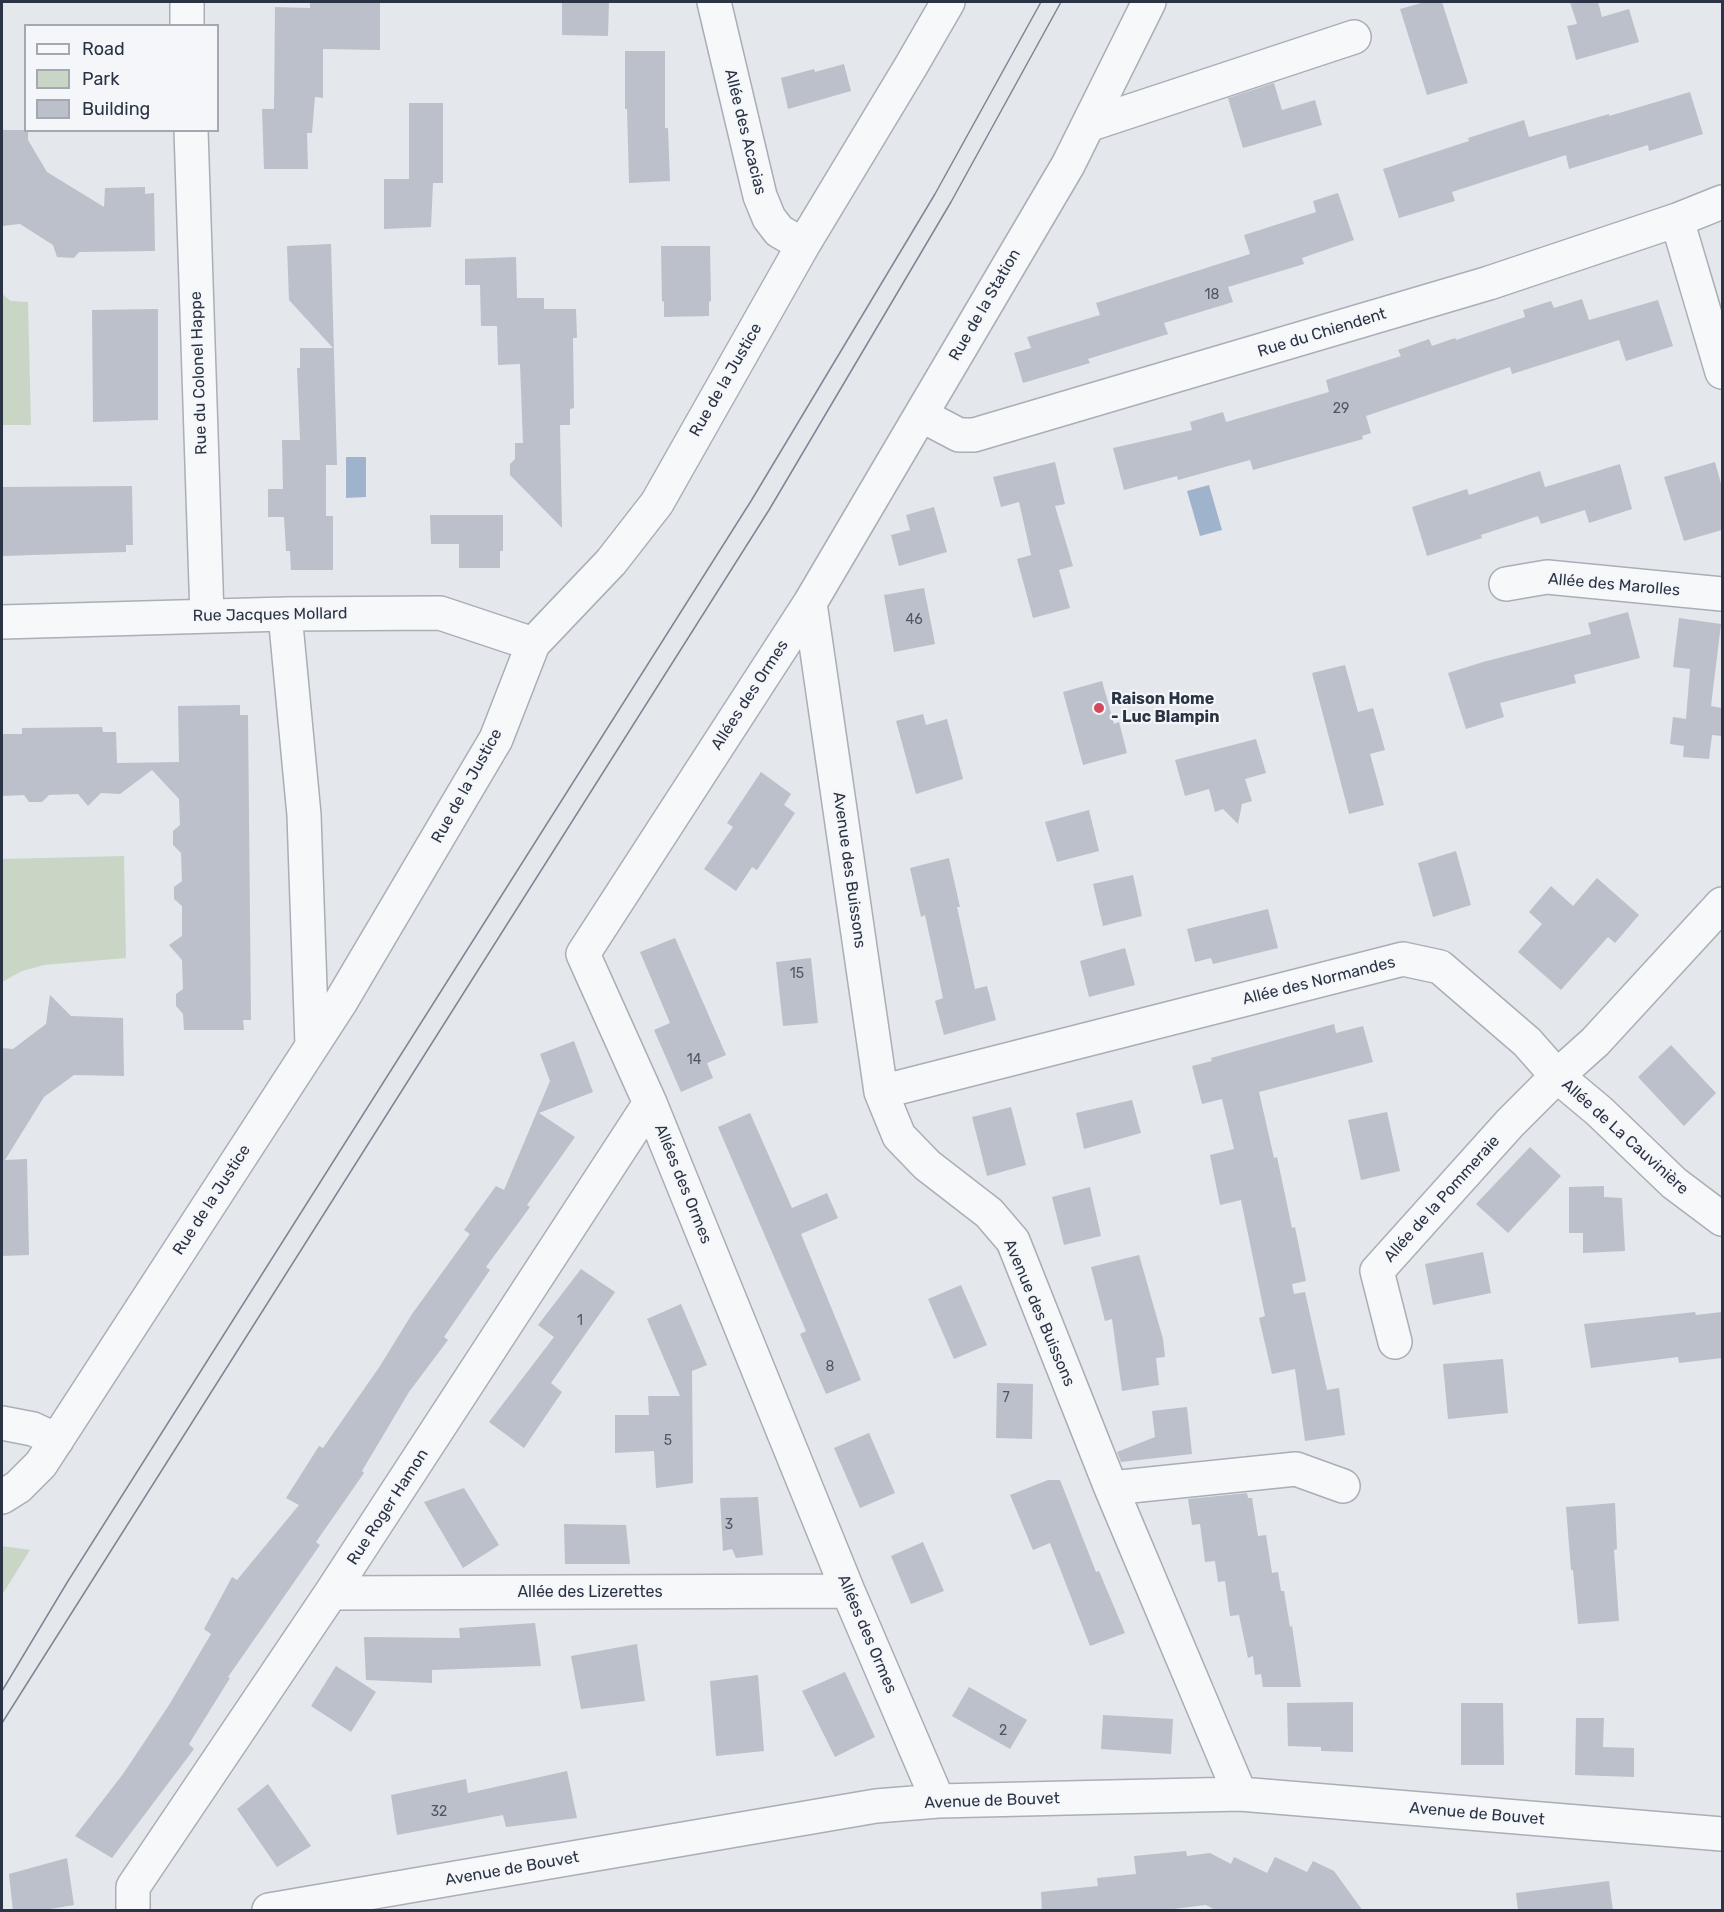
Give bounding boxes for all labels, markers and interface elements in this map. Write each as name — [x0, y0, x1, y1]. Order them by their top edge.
legend — [24, 24, 219, 132]
text: Road — [82, 38, 125, 60]
street label: Allée des Acacias — [720, 67, 770, 197]
text: Park — [82, 68, 119, 90]
text: Building — [82, 98, 150, 120]
street label: Rue de la Station — [945, 246, 1025, 364]
house number: 18 — [1205, 287, 1219, 303]
street label: Rue du Colonel Happe — [187, 291, 211, 455]
street label: Rue du Chiendent — [1255, 304, 1389, 362]
street label: Rue de la Justice — [686, 320, 766, 440]
house number: 29 — [1333, 401, 1349, 417]
street label: Allée des Marolles — [1547, 570, 1681, 600]
street label: Rue Jacques Mollard — [192, 604, 348, 626]
house number: 46 — [905, 612, 923, 628]
street label: Allées des Ormes — [707, 636, 793, 754]
place label: Raison Home - Luc Blampin — [1111, 689, 1219, 727]
marker: Raison Home - Luc Blampin — [1092, 701, 1106, 715]
street label: Rue de la Justice — [428, 725, 506, 847]
street label: Avenue des Buissons — [828, 790, 870, 950]
street label: Allée des Normandes — [1241, 953, 1397, 1009]
house number: 15 — [790, 966, 804, 982]
house number: 14 — [687, 1052, 701, 1068]
street label: Allée de La Cauvinière — [1558, 1075, 1692, 1199]
street label: Allées des Ormes — [650, 1121, 716, 1247]
street label: Allée de la Pommeraie — [1380, 1132, 1504, 1266]
street label: Rue de la Justice — [169, 1141, 255, 1259]
street label: Avenue des Buissons — [999, 1236, 1079, 1390]
house number: 1 — [577, 1313, 583, 1329]
house number: 8 — [826, 1359, 834, 1375]
house number: 7 — [1002, 1390, 1010, 1406]
house number: 5 — [664, 1433, 672, 1449]
street label: Rue Roger Hamon — [343, 1445, 433, 1569]
house number: 3 — [725, 1517, 733, 1533]
street label: Allées des Ormes — [833, 1572, 901, 1696]
street label: Allée des Lizerettes — [517, 1582, 663, 1602]
house number: 2 — [999, 1723, 1007, 1739]
street label: Avenue de Bouvet — [924, 1789, 1060, 1813]
street label: Avenue de Bouvet — [1409, 1799, 1545, 1829]
house number: 32 — [431, 1804, 447, 1820]
street label: Avenue de Bouvet — [444, 1848, 580, 1890]

